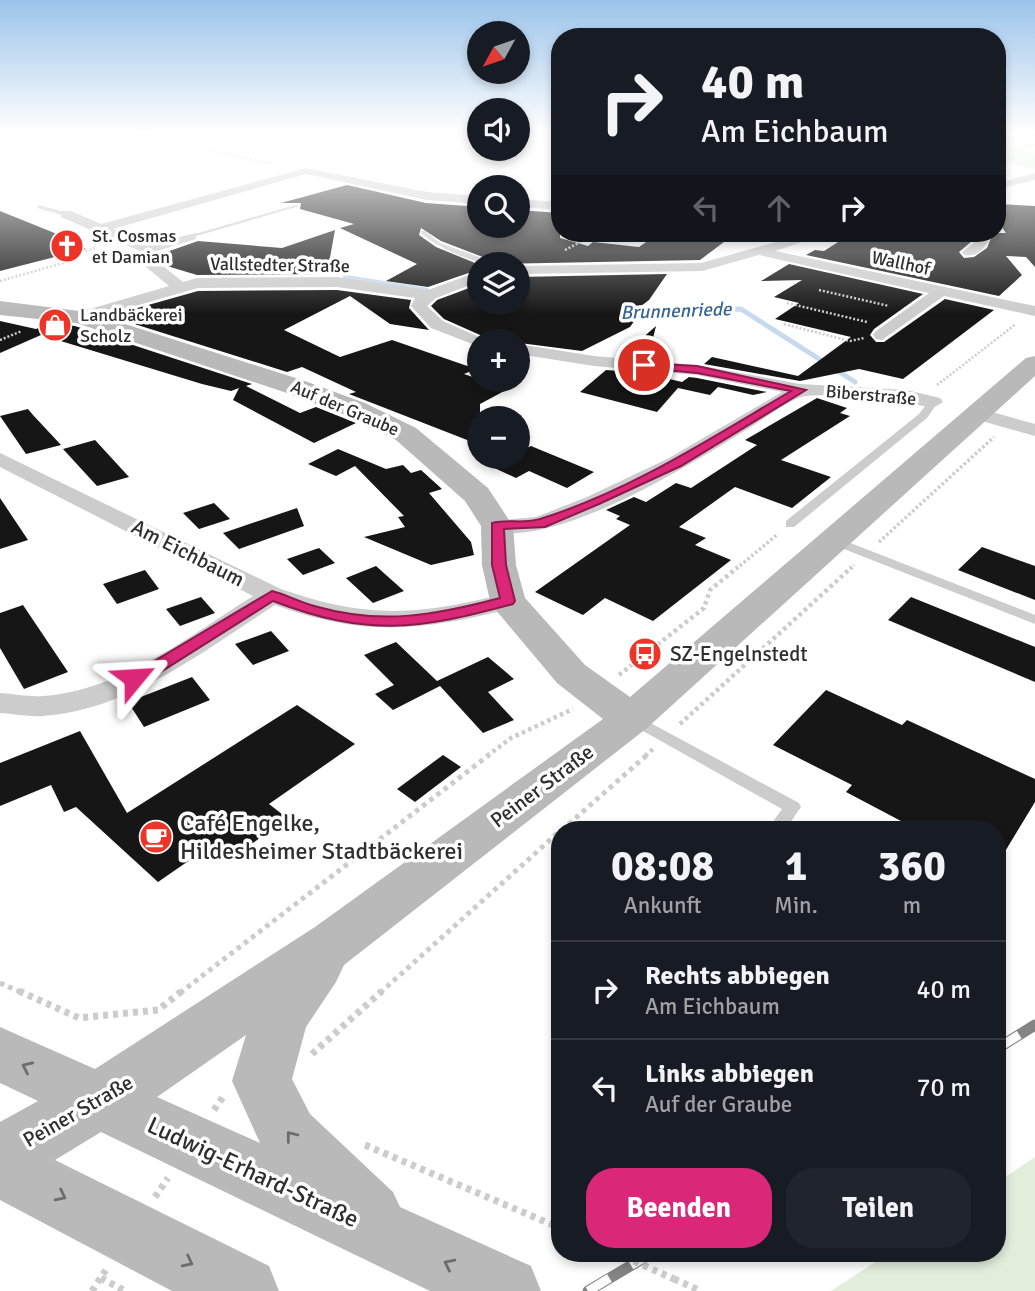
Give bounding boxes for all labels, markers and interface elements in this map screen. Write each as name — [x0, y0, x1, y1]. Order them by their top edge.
north arrow — [467, 21, 530, 84]
map controls — [467, 21, 530, 469]
text: 40 m — [701, 52, 804, 112]
icon: right — [586, 56, 677, 147]
button: sound — [467, 98, 530, 161]
text: Am Eichbaum — [701, 112, 889, 151]
button: search — [467, 175, 530, 238]
icon: left — [687, 189, 725, 227]
icon: ahead — [760, 189, 798, 227]
icon: right — [833, 189, 871, 227]
place label: St. Cosmas et Damian — [92, 225, 176, 268]
church icon: St. Cosmas et Damian — [48, 227, 86, 265]
street label: Wallhof — [870, 246, 933, 280]
button: layers — [467, 252, 530, 315]
street label: Vallstedter Straße — [210, 253, 350, 277]
water label: Brunnenriede — [620, 297, 733, 325]
place label: Landbäckerei Scholz — [80, 304, 183, 347]
shop icon: Landbäckerei Scholz — [36, 306, 74, 344]
button: + — [467, 329, 530, 392]
pin — [614, 335, 674, 395]
icon: arrive — [625, 346, 663, 384]
street label: Auf der Graube — [288, 375, 402, 441]
street label: Biberstraße — [825, 380, 917, 410]
button: − — [467, 406, 530, 469]
street label: Am Eichbaum — [127, 513, 249, 593]
bus stop icon: SZ-Engelnstedt — [626, 635, 664, 673]
position arrow — [97, 641, 171, 715]
place label: SZ-Engelnstedt — [670, 641, 808, 667]
street label: Peiner Straße — [485, 739, 599, 833]
place label: Café Engelke, Hildesheimer Stadtbäckerei — [180, 808, 463, 866]
cafe icon: Café Engelke, Hildesheimer Stadtbäckerei — [137, 818, 175, 856]
text: 08:08 — [611, 841, 714, 892]
text: 1 — [785, 841, 807, 892]
text: 360 — [878, 841, 946, 892]
text: Ankunft — [624, 891, 702, 920]
text: Min. — [774, 891, 818, 920]
text: m — [903, 891, 921, 920]
text: Rechts abbiegen — [645, 960, 830, 992]
icon: right — [586, 971, 624, 1009]
text: 40 m — [916, 974, 971, 1006]
text: Am Eichbaum — [645, 992, 780, 1021]
text: Links abbiegen — [645, 1058, 814, 1090]
one-way arrow — [22, 1061, 34, 1075]
street label: Peiner Straße — [18, 1069, 138, 1153]
icon: left — [586, 1069, 624, 1107]
text: 70 m — [916, 1072, 971, 1104]
text: Auf der Graube — [645, 1090, 792, 1119]
street label: Ludwig-Erhard-Straße — [142, 1110, 364, 1234]
one-way arrow — [287, 1132, 300, 1144]
button: Beenden — [586, 1168, 772, 1248]
button: Teilen — [786, 1168, 971, 1248]
one-way arrow — [54, 1188, 66, 1202]
one-way arrow — [181, 1253, 193, 1267]
one-way arrow — [444, 1258, 456, 1272]

